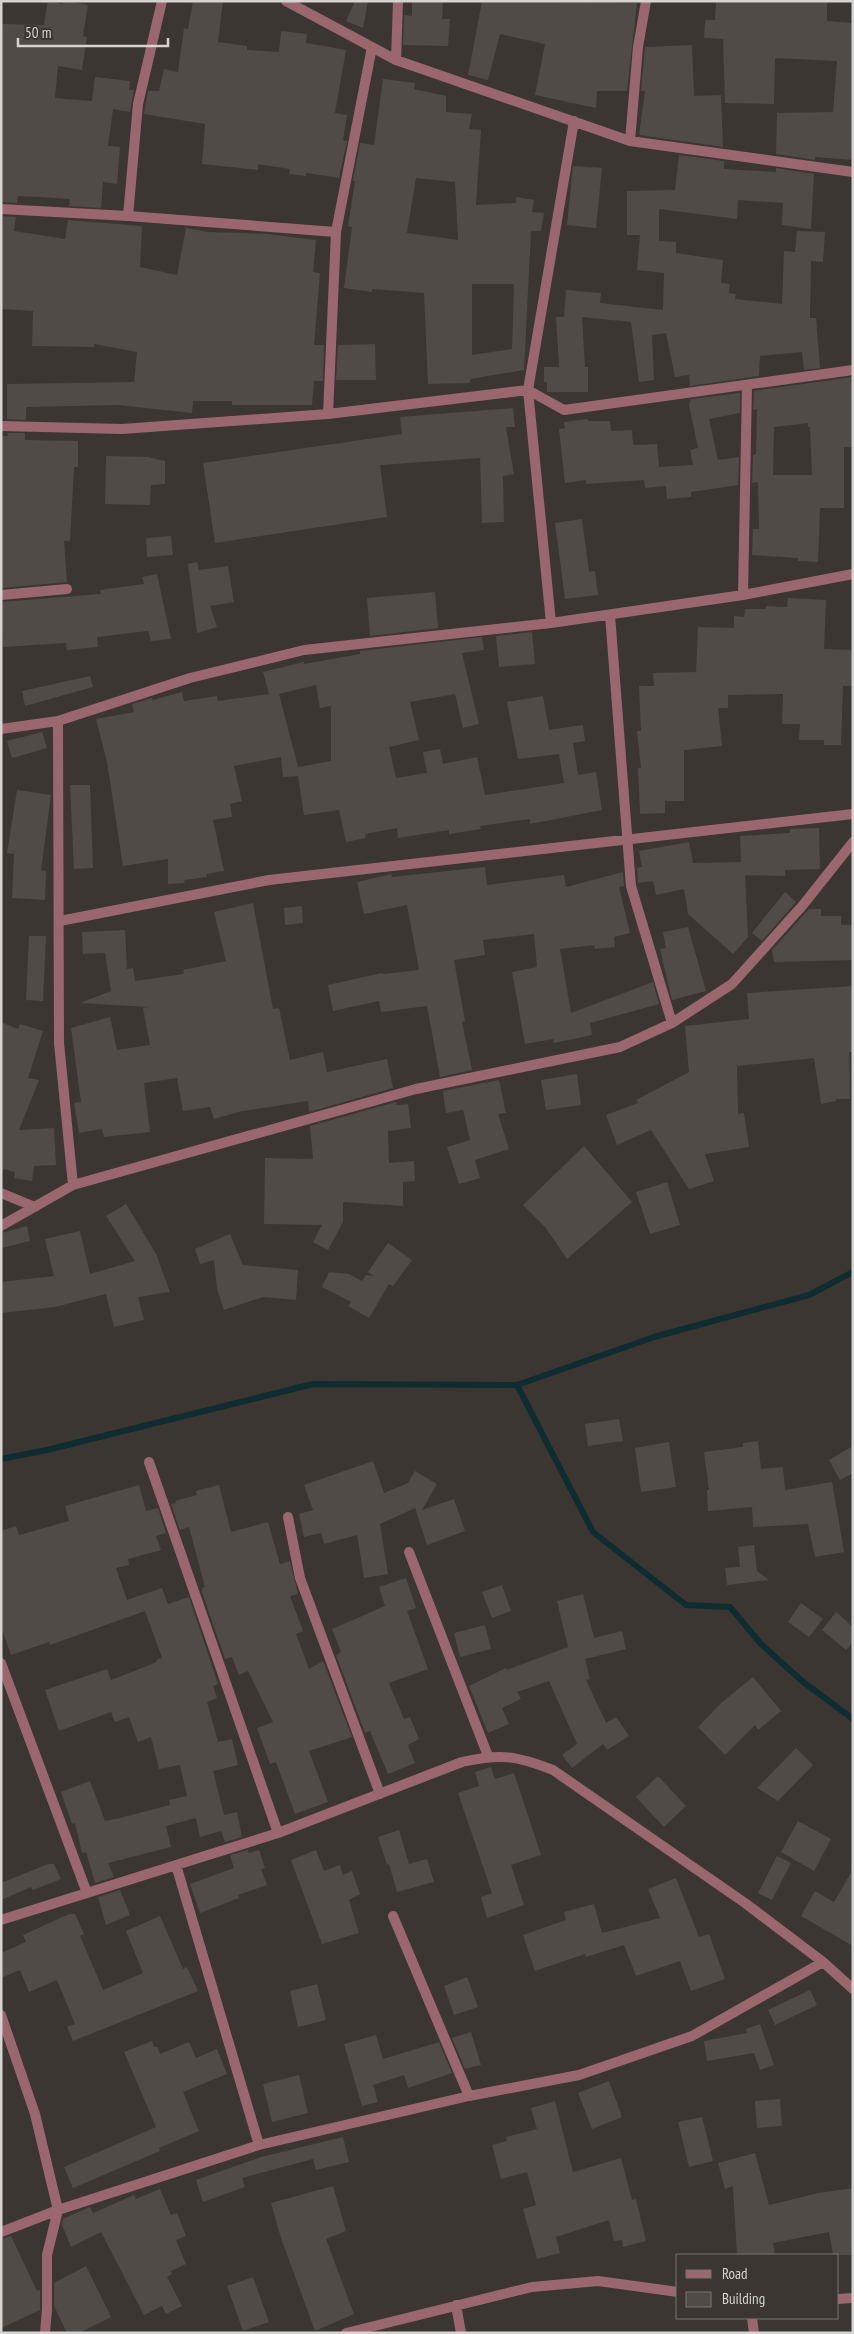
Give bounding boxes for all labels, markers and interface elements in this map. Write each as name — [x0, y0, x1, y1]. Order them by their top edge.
scale bar — [18, 15, 168, 47]
text: 50 m — [25, 23, 51, 42]
legend — [676, 2254, 839, 2319]
text: Road — [722, 2264, 748, 2283]
text: Building — [722, 2289, 765, 2308]

